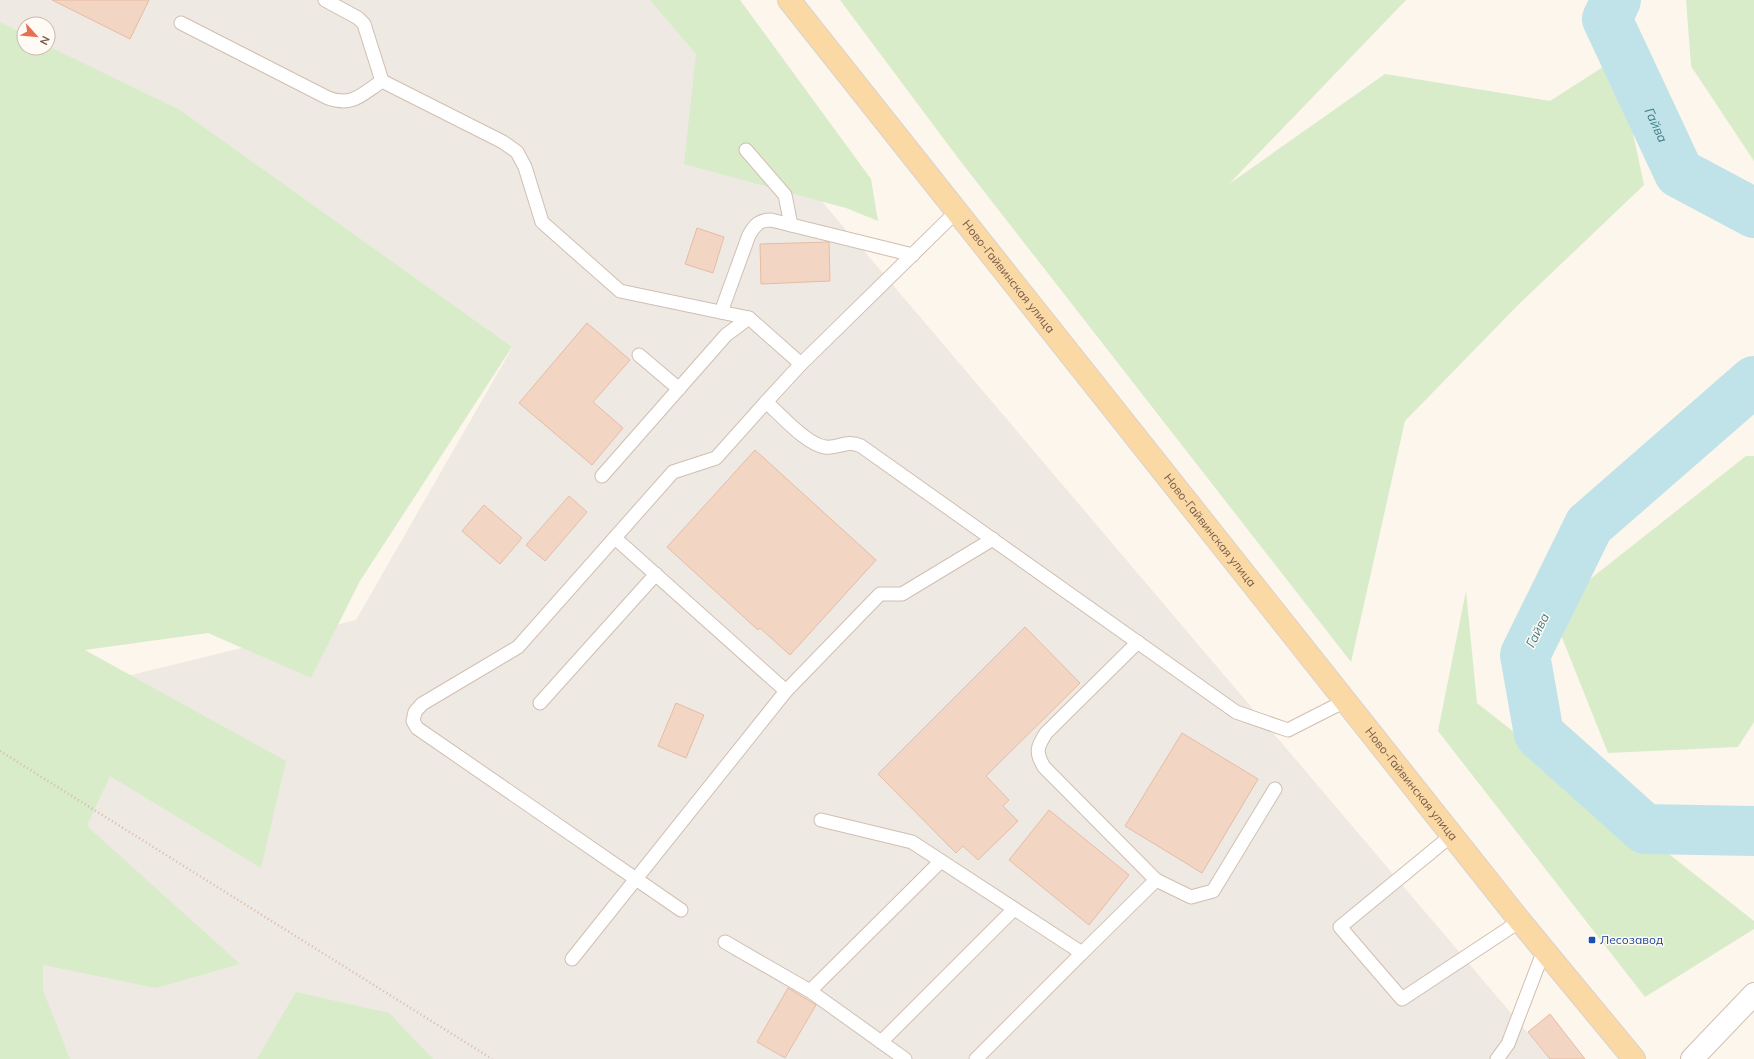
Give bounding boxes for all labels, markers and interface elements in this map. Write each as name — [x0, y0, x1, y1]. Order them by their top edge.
north arrow — [16, 16, 56, 56]
text: N — [37, 34, 53, 47]
water label: Гайва — [1642, 105, 1672, 145]
street label: Ново-Гайвинская улица — [959, 217, 1058, 336]
street label: Ново-Гайвинская улица — [1161, 470, 1260, 590]
water label: Гайва — [1522, 610, 1552, 650]
street label: Ново-Гайвинская улица — [1362, 724, 1461, 843]
place label: Лесозавод — [1600, 932, 1663, 947]
marker: Лесозавод — [1587, 935, 1597, 945]

